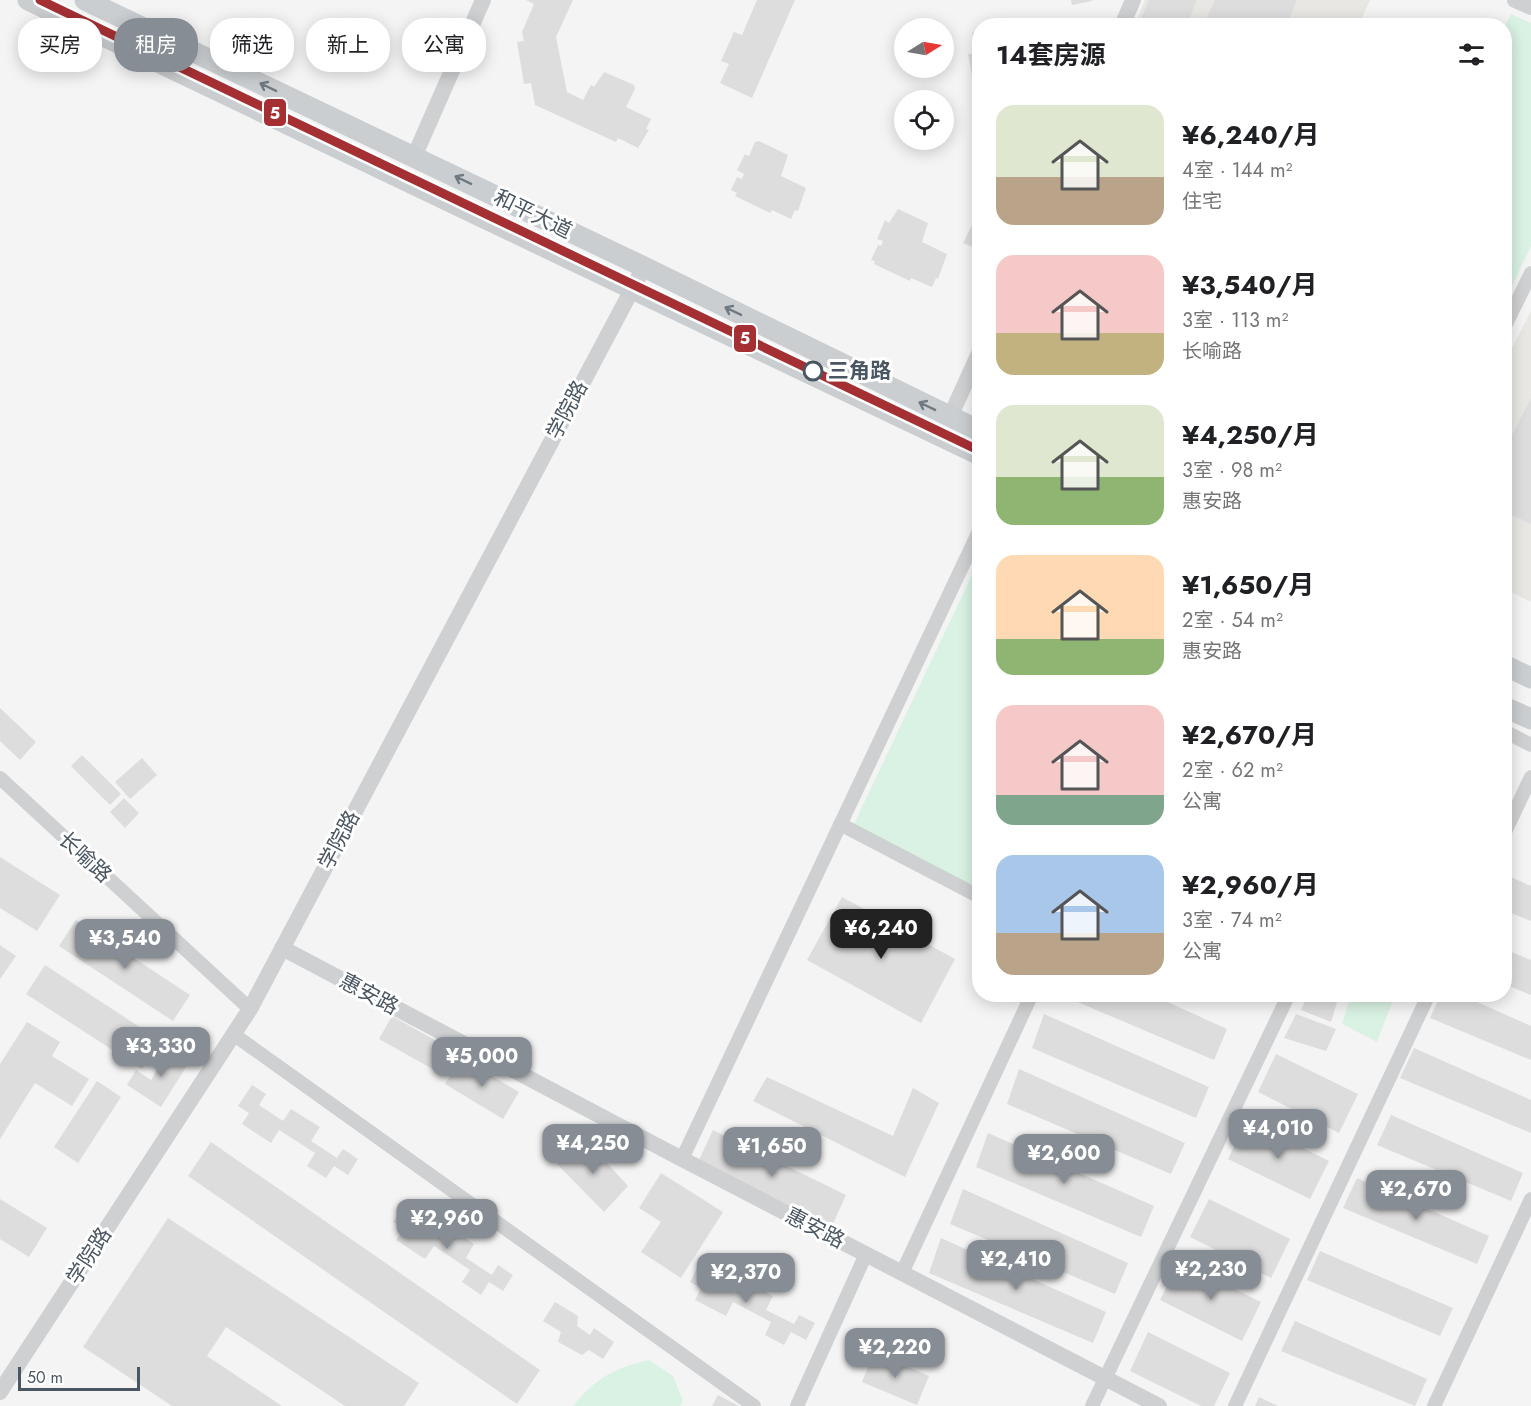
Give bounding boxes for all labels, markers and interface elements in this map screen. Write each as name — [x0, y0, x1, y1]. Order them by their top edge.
chip: 买房 — [18, 18, 102, 72]
chip: 租房 — [114, 18, 198, 72]
chip: 筛选 — [210, 18, 294, 72]
chip: 新上 — [306, 18, 390, 72]
chip: 公寓 — [402, 18, 486, 72]
north arrow — [894, 18, 954, 78]
map controls — [894, 18, 954, 150]
text: 14套房源 — [996, 36, 1105, 74]
icon: filters — [1455, 38, 1488, 71]
one-way arrow — [259, 81, 277, 93]
button: locate — [894, 90, 954, 150]
line badge: 5 — [263, 98, 287, 127]
text: 5 — [270, 102, 280, 125]
text: ¥6,240/月 — [1182, 116, 1319, 154]
icon: home — [1044, 129, 1116, 201]
text: 4室 · 144 m² — [1182, 156, 1293, 185]
one-way arrow — [454, 174, 472, 186]
street label: 和平大道 — [489, 182, 577, 246]
text: 住宅 — [1182, 187, 1222, 216]
text: ¥3,540/月 — [1182, 266, 1318, 304]
icon: home — [1044, 279, 1116, 351]
one-way arrow — [724, 304, 742, 316]
text: 3室 · 113 m² — [1182, 306, 1288, 335]
line badge: 5 — [733, 324, 757, 353]
text: 5 — [740, 327, 750, 350]
text: 长喻路 — [1182, 337, 1242, 366]
place label: 三角路 — [828, 356, 891, 386]
marker: 三角路 — [803, 361, 823, 381]
street label: 学院路 — [539, 375, 595, 445]
one-way arrow — [918, 399, 936, 411]
text: ¥4,250/月 — [1182, 416, 1319, 454]
icon: home — [1044, 429, 1116, 501]
text: 3室 · 98 m² — [1182, 456, 1282, 485]
text: 惠安路 — [1182, 487, 1242, 516]
text: ¥1,650/月 — [1182, 566, 1314, 604]
icon: home — [1044, 579, 1116, 651]
text: 2室 · 54 m² — [1182, 606, 1283, 635]
text: 惠安路 — [1182, 637, 1242, 666]
text: ¥2,670/月 — [1182, 716, 1317, 754]
icon: home — [1044, 729, 1116, 801]
text: 2室 · 62 m² — [1182, 756, 1283, 785]
text: 公寓 — [1182, 787, 1222, 816]
street label: 学院路 — [311, 805, 367, 875]
street label: 长喻路 — [52, 825, 118, 889]
text: ¥2,960/月 — [1182, 866, 1319, 904]
icon: home — [1044, 879, 1116, 951]
text: 3室 · 74 m² — [1182, 906, 1282, 935]
pin: ¥6,240 — [832, 909, 930, 960]
text: ¥6,240 — [844, 914, 918, 943]
pin: ¥3,540 — [76, 919, 174, 970]
text: ¥3,540 — [89, 924, 161, 953]
text: 公寓 — [1182, 937, 1222, 966]
street label: 惠安路 — [334, 966, 404, 1022]
pin: ¥3,330 — [112, 1027, 210, 1078]
text: ¥3,330 — [126, 1032, 196, 1061]
pin: ¥5,000 — [433, 1037, 531, 1088]
text: ¥5,000 — [446, 1042, 518, 1071]
pin: ¥4,010 — [1229, 1109, 1327, 1160]
text: ¥4,010 — [1243, 1114, 1313, 1143]
pin: ¥4,250 — [544, 1124, 642, 1175]
pin: ¥1,650 — [723, 1127, 821, 1178]
text: ¥4,250 — [556, 1129, 630, 1158]
text: ¥1,650 — [737, 1132, 807, 1161]
pin: ¥2,600 — [1015, 1134, 1113, 1185]
text: ¥2,600 — [1028, 1139, 1100, 1168]
pin: ¥2,670 — [1367, 1170, 1465, 1221]
text: ¥2,670 — [1380, 1175, 1452, 1204]
pin: ¥2,960 — [398, 1199, 496, 1250]
street label: 惠安路 — [780, 1200, 850, 1256]
text: ¥2,960 — [411, 1204, 483, 1233]
street label: 学院路 — [59, 1221, 119, 1291]
pin: ¥2,410 — [967, 1240, 1065, 1291]
text: ¥2,410 — [981, 1245, 1051, 1274]
pin: ¥2,230 — [1162, 1250, 1260, 1301]
pin: ¥2,370 — [697, 1253, 795, 1304]
text: ¥2,230 — [1175, 1255, 1247, 1284]
text: ¥2,370 — [711, 1258, 781, 1287]
pin: ¥2,220 — [846, 1328, 944, 1379]
text: ¥2,220 — [859, 1333, 931, 1362]
scale bar — [18, 1364, 140, 1392]
text: 50 m — [27, 1366, 63, 1389]

